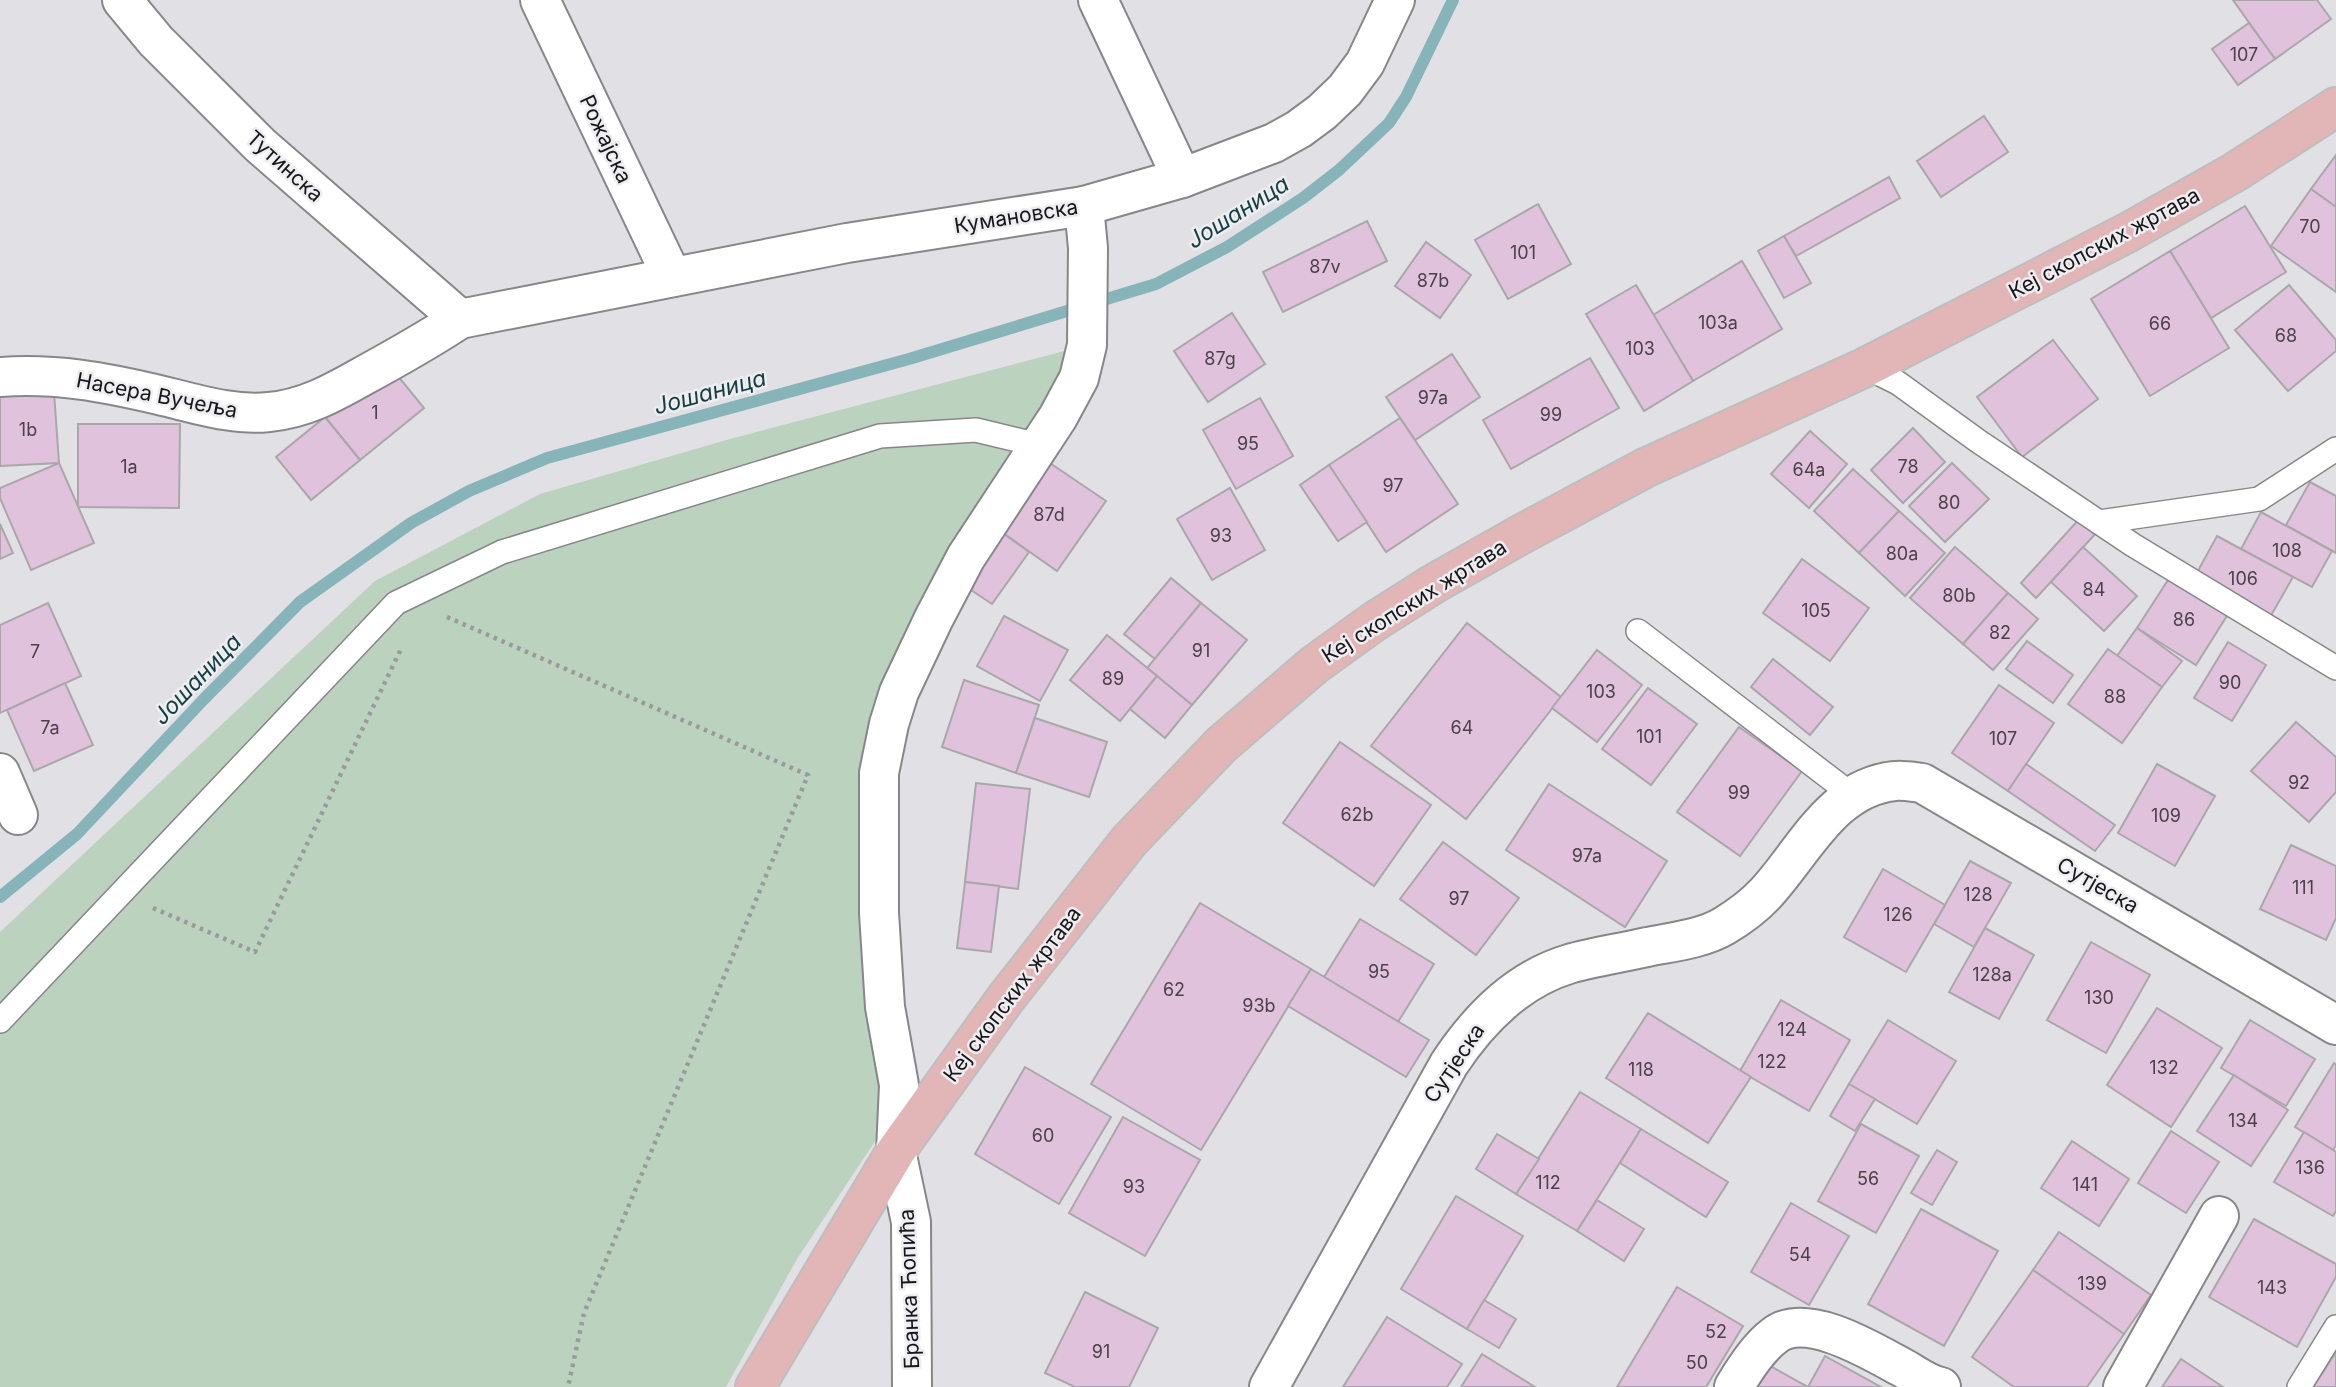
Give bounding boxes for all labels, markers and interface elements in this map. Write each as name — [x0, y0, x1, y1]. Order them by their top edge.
house number: 107 — [2230, 44, 2258, 65]
street label: Рожајска — [575, 91, 637, 187]
street label: Тутинска — [242, 125, 328, 207]
water label: Јошаница — [1182, 170, 1294, 254]
street label: Кеј скопских жртава — [2004, 182, 2204, 304]
street label: Кумановска — [952, 194, 1080, 238]
house number: 70 — [2299, 216, 2321, 237]
house number: 101 — [1510, 242, 1536, 263]
house number: 87v — [1309, 256, 1341, 277]
house number: 87b — [1417, 270, 1449, 291]
house number: 103a — [1698, 312, 1738, 333]
house number: 66 — [2149, 313, 2171, 334]
house number: 68 — [2275, 325, 2297, 346]
house number: 103 — [1625, 338, 1655, 359]
house number: 87g — [1204, 348, 1236, 369]
water label: Јошаница — [651, 364, 769, 420]
street label: Насера Вучеља — [74, 367, 240, 423]
house number: 97a — [1418, 387, 1448, 408]
house number: 1 — [371, 402, 379, 423]
house number: 99 — [1540, 404, 1562, 425]
house number: 1b — [19, 419, 37, 440]
house number: 95 — [1237, 433, 1259, 454]
house number: 1a — [120, 456, 138, 477]
house number: 78 — [1897, 456, 1919, 477]
house number: 64a — [1793, 459, 1825, 480]
house number: 97 — [1383, 475, 1404, 496]
house number: 80 — [1938, 492, 1960, 513]
house number: 87d — [1033, 504, 1065, 525]
house number: 93 — [1210, 525, 1232, 546]
street label: Кеј скопских жртава — [1317, 534, 1511, 668]
house number: 108 — [2272, 540, 2302, 561]
house number: 80a — [1886, 543, 1918, 564]
house number: 106 — [2228, 568, 2258, 589]
house number: 84 — [2083, 579, 2105, 600]
house number: 80b — [1942, 585, 1976, 606]
house number: 105 — [1801, 600, 1831, 621]
house number: 86 — [2173, 609, 2195, 630]
house number: 82 — [1989, 622, 2011, 643]
water label: Јошаница — [147, 628, 247, 730]
house number: 91 — [1192, 640, 1210, 661]
house number: 7 — [30, 641, 40, 662]
house number: 89 — [1102, 668, 1124, 689]
house number: 90 — [2219, 672, 2241, 693]
house number: 103 — [1586, 681, 1616, 702]
house number: 88 — [2104, 686, 2126, 707]
house number: 7a — [40, 717, 60, 738]
house number: 64 — [1451, 717, 1473, 738]
house number: 101 — [1636, 726, 1662, 747]
house number: 107 — [1989, 728, 2017, 749]
house number: 92 — [2288, 772, 2310, 793]
house number: 99 — [1728, 782, 1750, 803]
house number: 62b — [1340, 804, 1374, 825]
house number: 109 — [2151, 805, 2181, 826]
house number: 97a — [1572, 845, 1602, 866]
street label: Сутјеска — [2053, 852, 2143, 918]
house number: 111 — [2292, 877, 2314, 898]
house number: 128 — [1963, 884, 1993, 905]
house number: 97 — [1449, 888, 1470, 909]
street label: Кеј скопских жртава — [938, 902, 1086, 1086]
house number: 126 — [1883, 904, 1913, 925]
house number: 95 — [1368, 961, 1390, 982]
house number: 128a — [1972, 964, 2012, 985]
house number: 62 — [1163, 979, 1185, 1000]
house number: 130 — [2084, 987, 2114, 1008]
house number: 93b — [1242, 995, 1276, 1016]
street label: Сутјеска — [1418, 1019, 1490, 1107]
house number: 124 — [1777, 1019, 1807, 1040]
house number: 122 — [1757, 1051, 1787, 1072]
house number: 132 — [2149, 1057, 2179, 1078]
house number: 118 — [1628, 1059, 1654, 1080]
house number: 134 — [2228, 1110, 2258, 1131]
house number: 60 — [1032, 1125, 1054, 1146]
house number: 136 — [2295, 1157, 2325, 1178]
house number: 56 — [1857, 1168, 1879, 1189]
house number: 112 — [1535, 1172, 1561, 1193]
house number: 141 — [2072, 1174, 2098, 1195]
house number: 93 — [1123, 1176, 1145, 1197]
street label: Бранка Ћопића — [894, 1209, 924, 1369]
house number: 54 — [1789, 1244, 1811, 1265]
house number: 139 — [2077, 1273, 2107, 1294]
house number: 143 — [2257, 1277, 2287, 1298]
house number: 52 — [1705, 1321, 1727, 1342]
house number: 91 — [1092, 1341, 1110, 1362]
house number: 50 — [1686, 1352, 1708, 1373]

